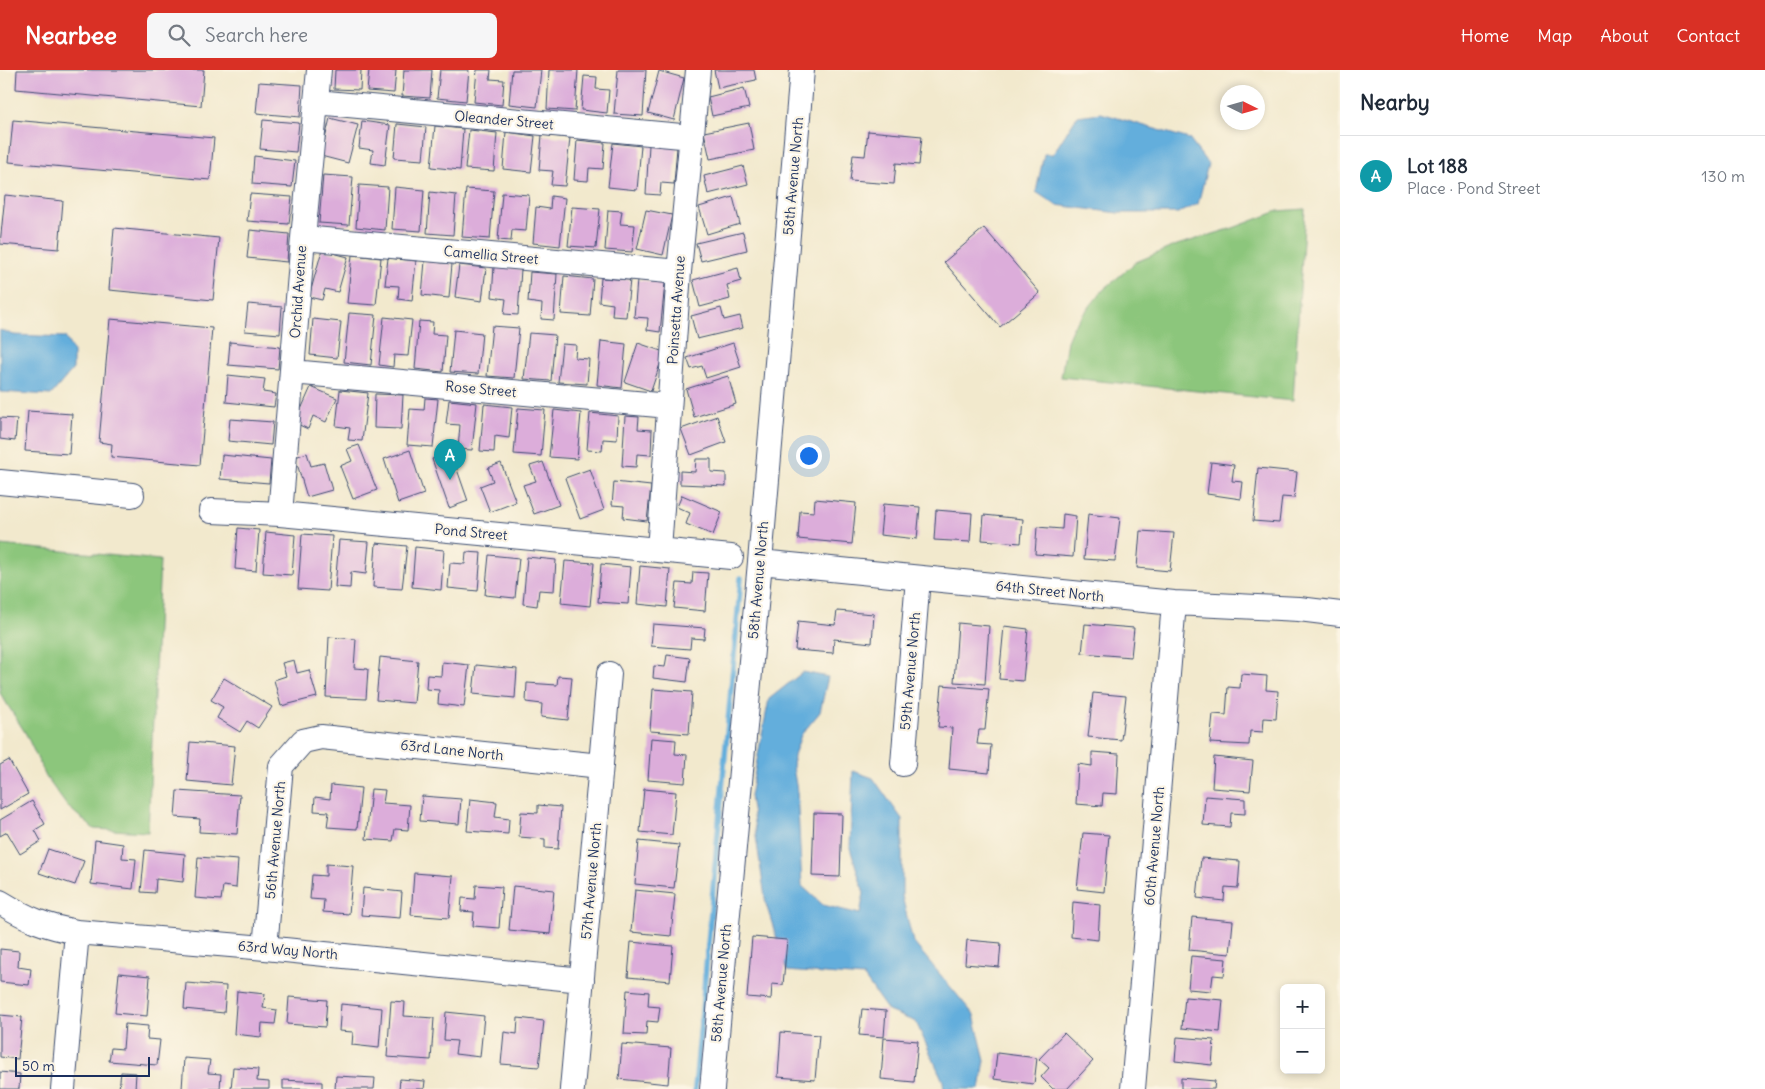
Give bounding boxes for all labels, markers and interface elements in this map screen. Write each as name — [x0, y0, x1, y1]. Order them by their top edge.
search box — [147, 13, 497, 58]
text: Nearbee — [25, 20, 117, 50]
icon: search — [165, 21, 193, 49]
text: Search here — [205, 23, 308, 47]
text: Home — [1461, 24, 1509, 47]
text: Map — [1537, 24, 1572, 47]
text: About — [1600, 24, 1648, 47]
text: Contact — [1676, 24, 1740, 47]
north arrow — [1220, 85, 1265, 130]
text: Nearby — [1360, 89, 1430, 116]
street label: Oleander Street — [454, 107, 555, 133]
street label: 58th Avenue North — [779, 116, 807, 236]
text: Lot 188 — [1407, 154, 1468, 178]
text: A — [1371, 166, 1381, 186]
text: 130 m — [1701, 166, 1745, 186]
text: Place · Pond Street — [1407, 178, 1540, 198]
street label: Camellia Street — [443, 242, 539, 268]
street label: Orchid Avenue — [286, 245, 310, 339]
street label: Poinsetta Avenue — [663, 255, 689, 365]
street label: Rose Street — [445, 377, 518, 401]
pin: A — [434, 439, 466, 480]
your location — [796, 443, 822, 469]
street label: Pond Street — [434, 520, 508, 544]
street label: 58th Avenue North — [744, 520, 772, 640]
street label: 64th Street North — [995, 576, 1105, 606]
street label: 59th Avenue North — [896, 611, 924, 731]
street label: 63rd Lane North — [400, 736, 504, 764]
street label: 56th Avenue North — [261, 780, 289, 900]
street label: 60th Avenue North — [1140, 786, 1168, 906]
street label: 57th Avenue North — [577, 822, 605, 940]
street label: 58th Avenue North — [707, 923, 735, 1043]
street label: 63rd Way North — [237, 937, 339, 963]
map controls — [1280, 984, 1325, 1074]
button: + — [1280, 984, 1325, 1029]
button: − — [1280, 1029, 1325, 1074]
scale bar — [15, 1054, 150, 1077]
text: 50 m — [22, 1057, 55, 1075]

